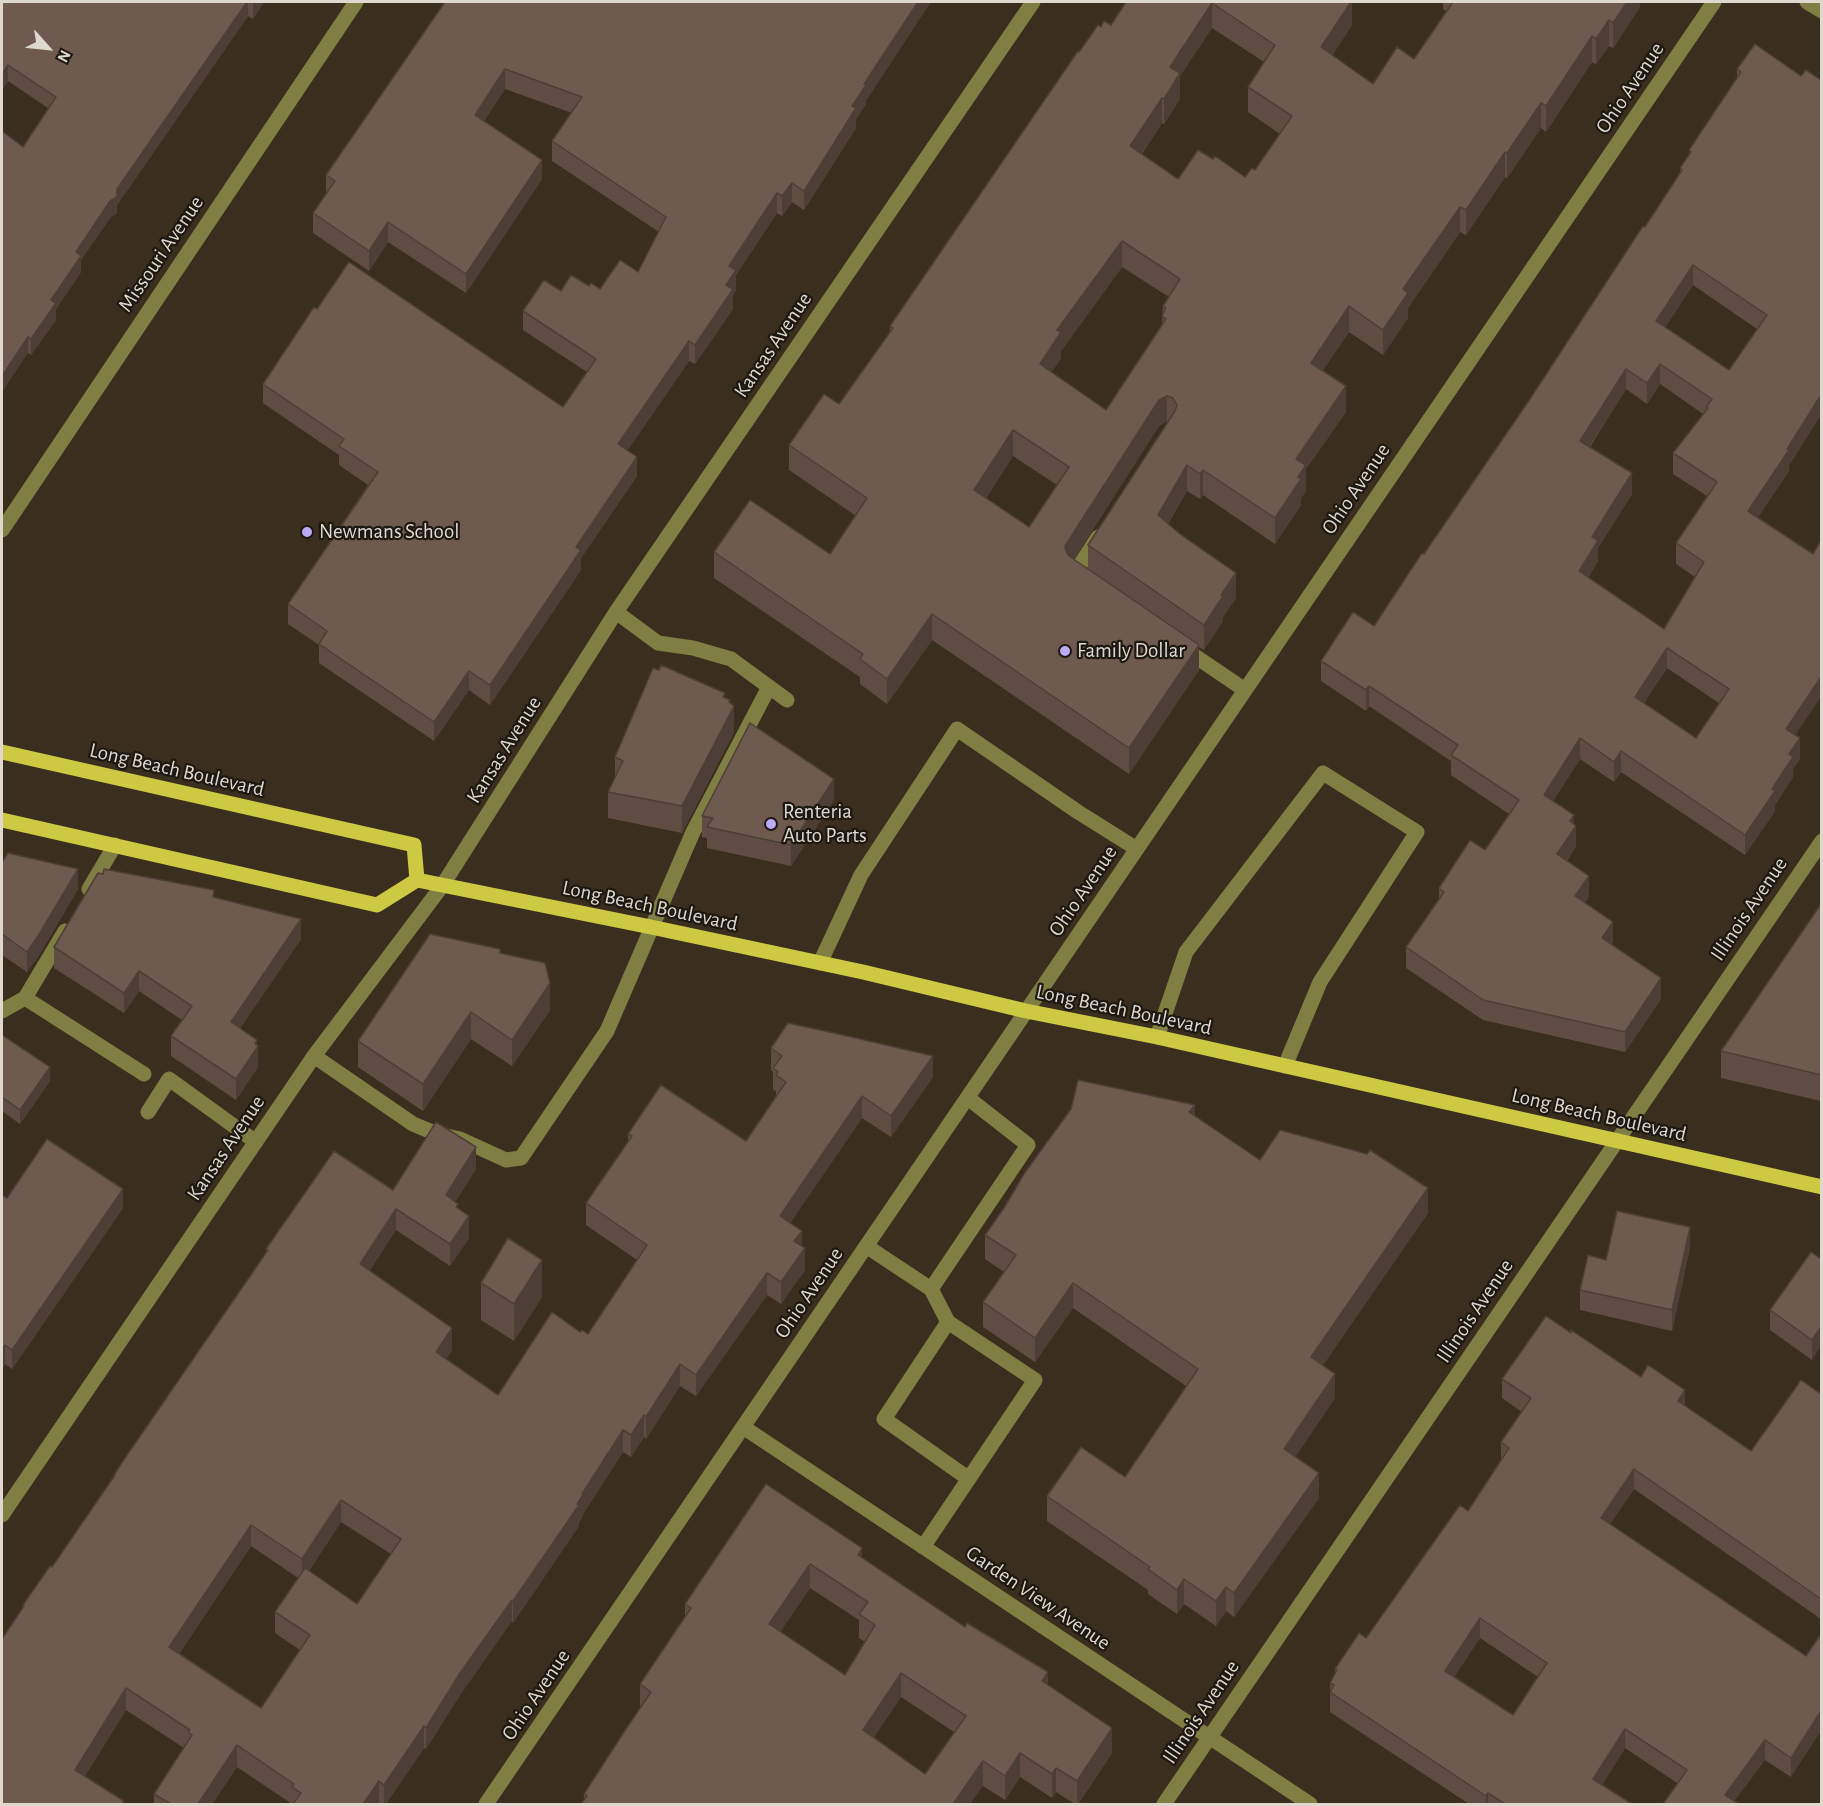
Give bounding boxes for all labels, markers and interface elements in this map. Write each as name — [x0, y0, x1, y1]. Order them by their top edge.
north arrow — [18, 18, 78, 78]
street label: Ohio Avenue — [1590, 38, 1670, 138]
text: N — [54, 48, 74, 65]
street label: Missouri Avenue — [113, 191, 209, 317]
street label: Kansas Avenue — [729, 288, 817, 402]
street label: Ohio Avenue — [1316, 439, 1396, 539]
place label: Newmans School — [319, 519, 459, 545]
marker: Newmans School — [300, 525, 314, 539]
place label: Family Dollar — [1077, 638, 1185, 664]
marker: Family Dollar — [1058, 644, 1072, 658]
street label: Kansas Avenue — [461, 692, 547, 808]
street label: Long Beach Boulevard — [87, 738, 267, 802]
place label: Renteria Auto Parts — [783, 799, 867, 849]
marker: Renteria Auto Parts — [764, 817, 778, 831]
street label: Ohio Avenue — [1043, 841, 1123, 941]
street label: Illinois Avenue — [1705, 852, 1793, 966]
street label: Long Beach Boulevard — [560, 875, 740, 937]
street label: Long Beach Boulevard — [1034, 979, 1214, 1041]
street label: Long Beach Boulevard — [1509, 1083, 1689, 1147]
street label: Kansas Avenue — [182, 1091, 270, 1205]
street label: Ohio Avenue — [769, 1243, 849, 1343]
street label: Illinois Avenue — [1431, 1254, 1519, 1368]
street label: Garden View Avenue — [961, 1540, 1115, 1656]
street label: Ohio Avenue — [496, 1645, 576, 1745]
street label: Illinois Avenue — [1157, 1655, 1245, 1769]

